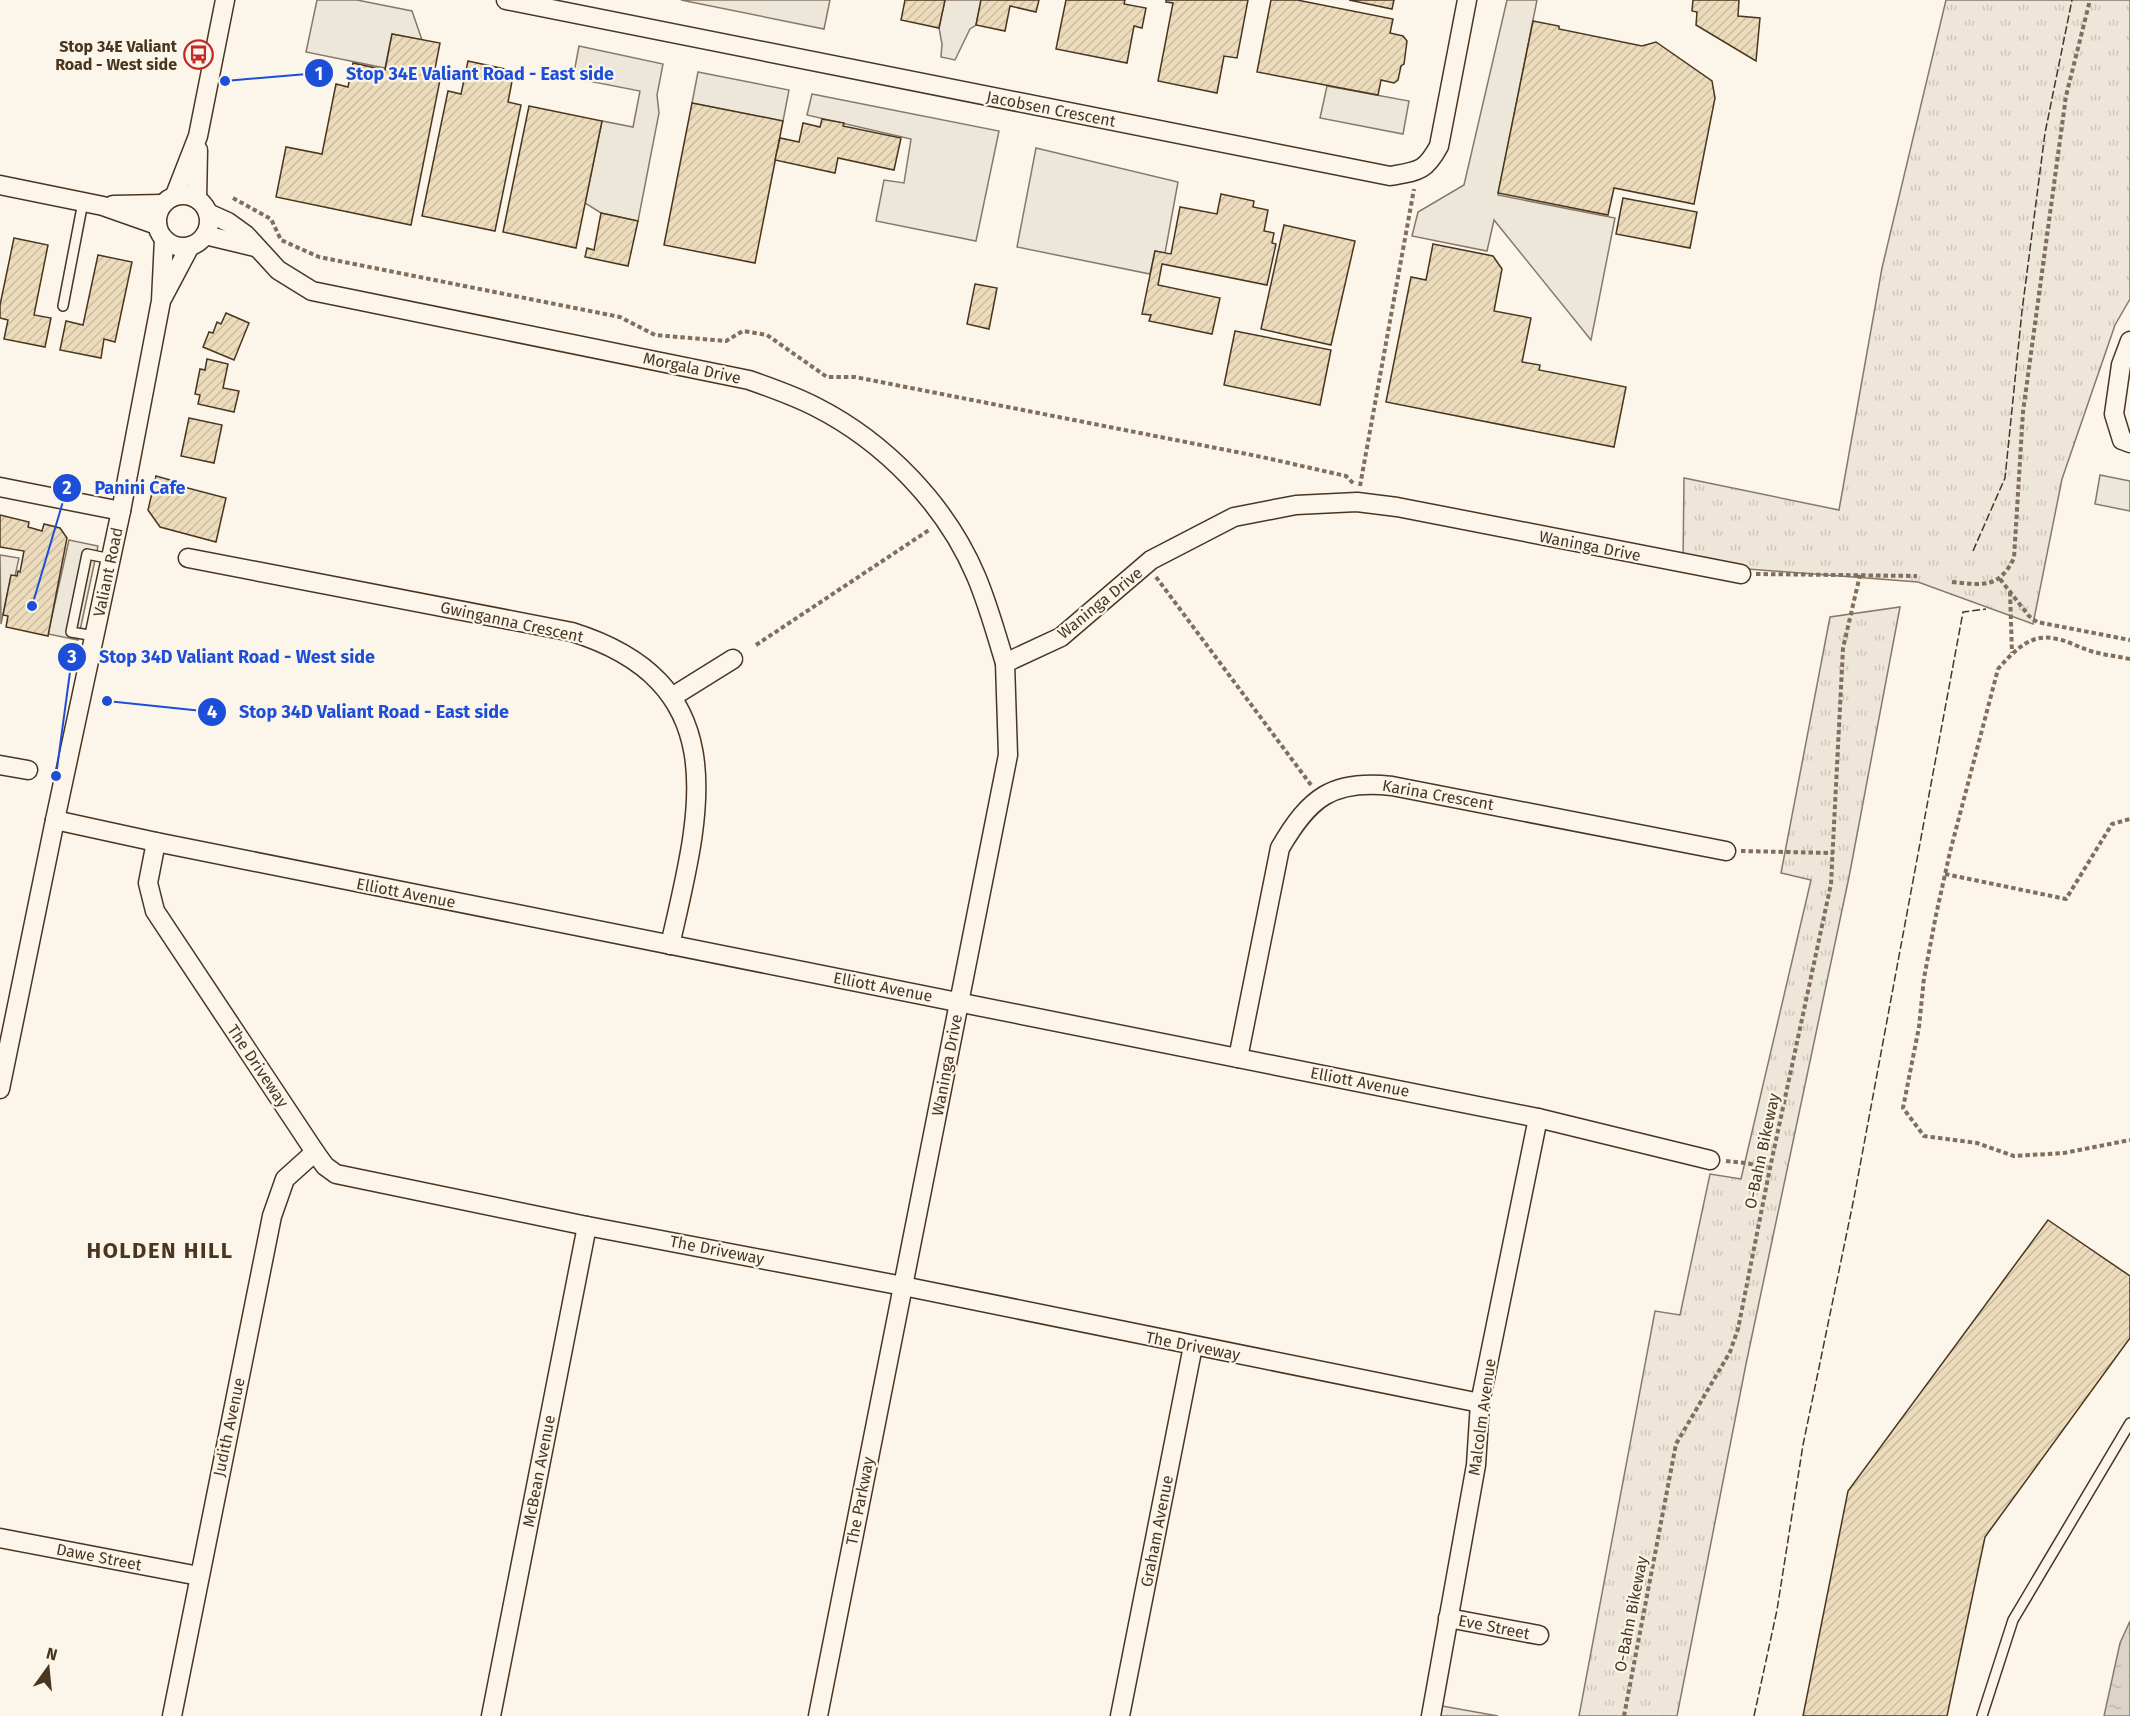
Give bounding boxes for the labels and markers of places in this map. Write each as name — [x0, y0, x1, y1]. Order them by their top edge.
place label: Stop 34E Valiant Road - West side — [55, 37, 178, 74]
bus stop icon: Stop 34E Valiant Road - West side — [182, 39, 214, 71]
callout: Stop 34E Valiant Road - East side — [304, 55, 626, 91]
callout: Panini Cafe — [52, 470, 197, 506]
callout: Stop 34D Valiant Road - West side — [57, 639, 387, 675]
callout: Stop 34D Valiant Road - East side — [197, 694, 521, 730]

